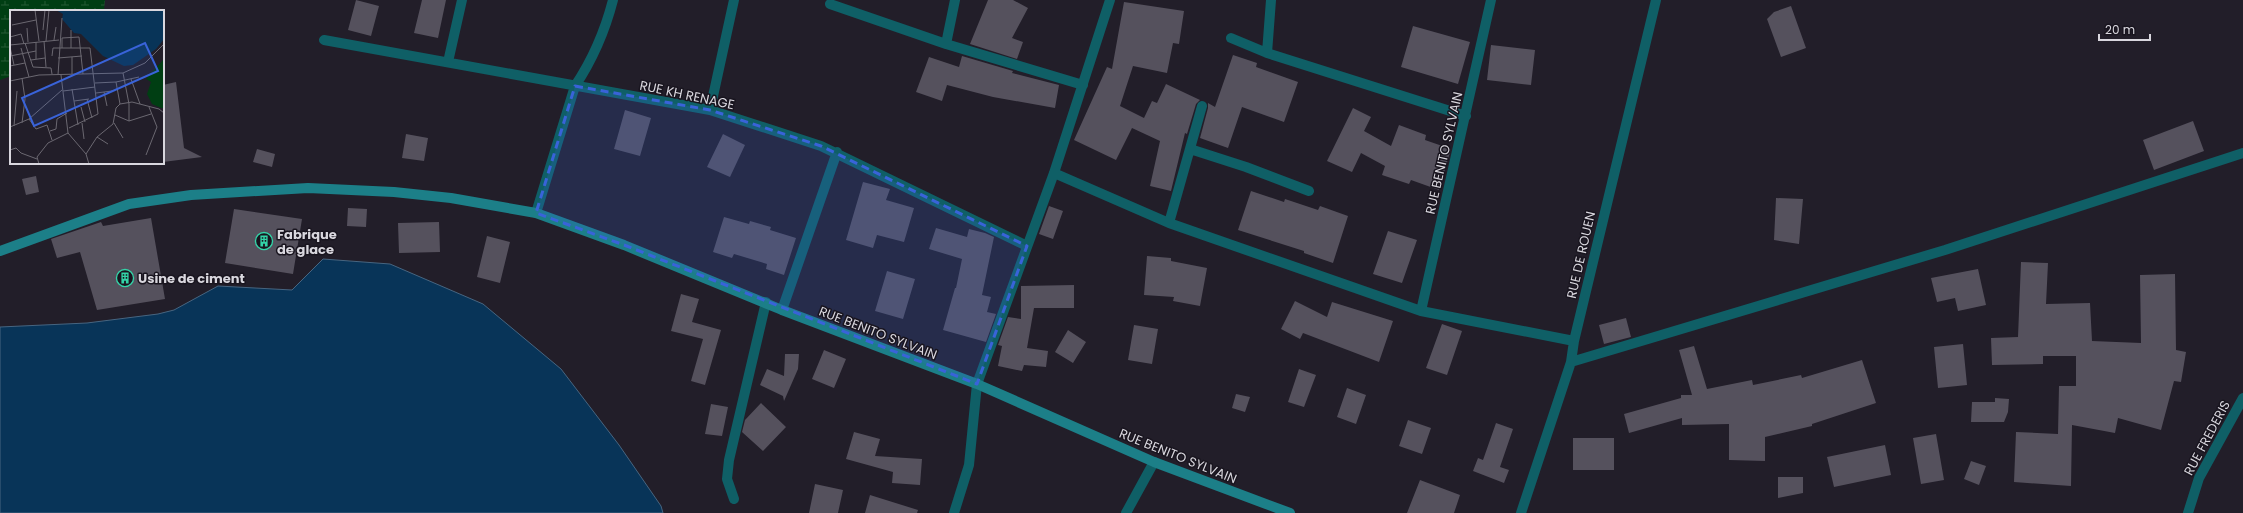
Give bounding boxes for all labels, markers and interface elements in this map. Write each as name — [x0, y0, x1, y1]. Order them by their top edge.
inset map — [10, 10, 164, 164]
scale bar — [2099, 16, 2150, 42]
text: 20 m — [2105, 21, 2135, 38]
street label: RUE KH RENAGE — [638, 76, 736, 114]
street label: RUE BENITO SYLVAIN — [1421, 90, 1467, 216]
street label: RUE DE ROUEN — [1562, 210, 1600, 300]
place label: Fabrique de glace — [277, 225, 337, 259]
building icon: Fabrique de glace — [254, 231, 274, 251]
building icon: Usine de ciment — [115, 268, 135, 288]
place label: Usine de ciment — [138, 269, 245, 288]
street label: RUE BENITO SYLVAIN — [816, 302, 940, 364]
street label: RUE FREDERIS — [2179, 397, 2235, 479]
street label: RUE BENITO SYLVAIN — [1116, 424, 1240, 488]

